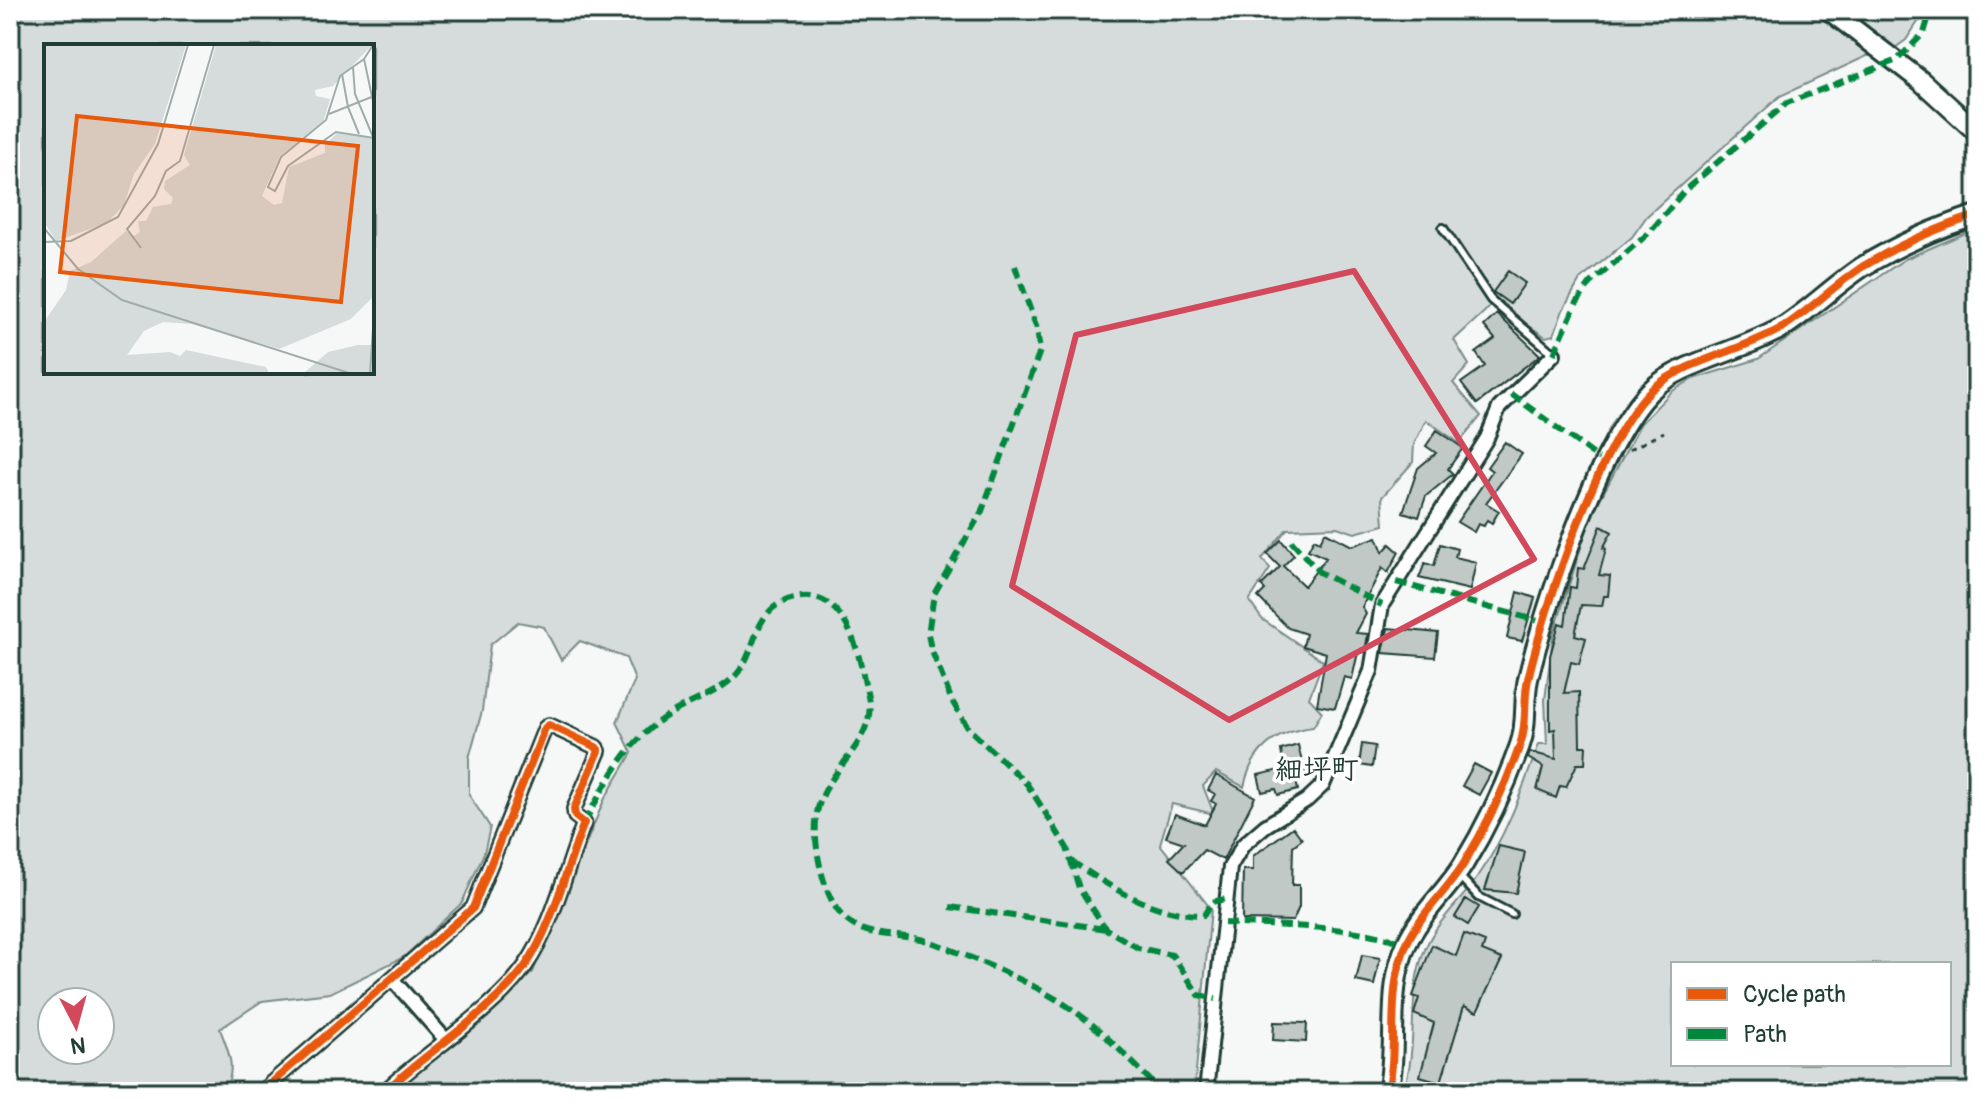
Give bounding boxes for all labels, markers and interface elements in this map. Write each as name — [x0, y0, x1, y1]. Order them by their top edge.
inset map — [44, 44, 374, 374]
district label: 細坪町 — [1275, 752, 1359, 787]
legend — [1671, 962, 1951, 1066]
text: Cycle path — [1743, 980, 1846, 1009]
north arrow — [36, 986, 116, 1066]
text: Path — [1743, 1020, 1787, 1049]
text: N — [69, 1030, 87, 1060]

